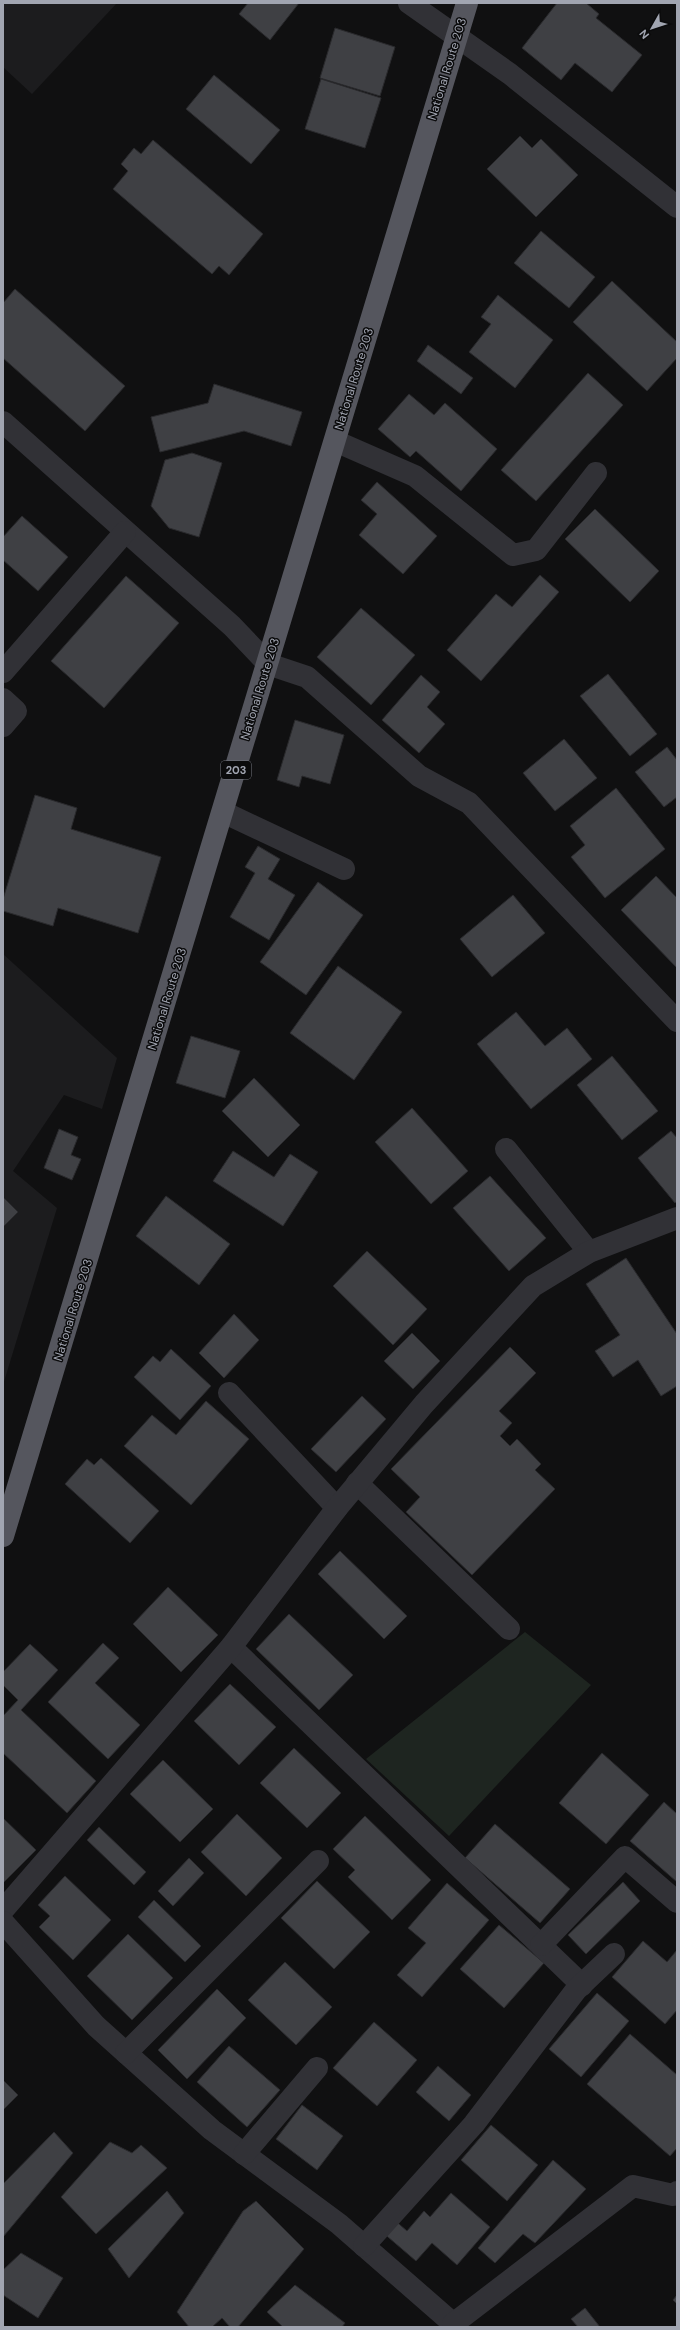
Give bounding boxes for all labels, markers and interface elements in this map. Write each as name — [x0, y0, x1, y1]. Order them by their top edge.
north arrow — [632, 8, 672, 48]
street label: National Route 203 — [424, 16, 470, 122]
text: N — [636, 27, 652, 42]
street label: National Route 203 — [331, 326, 377, 432]
street label: National Route 203 — [237, 636, 283, 742]
road number: 203 — [221, 761, 251, 779]
street label: National Route 203 — [144, 946, 190, 1052]
street label: National Route 203 — [50, 1257, 96, 1363]

